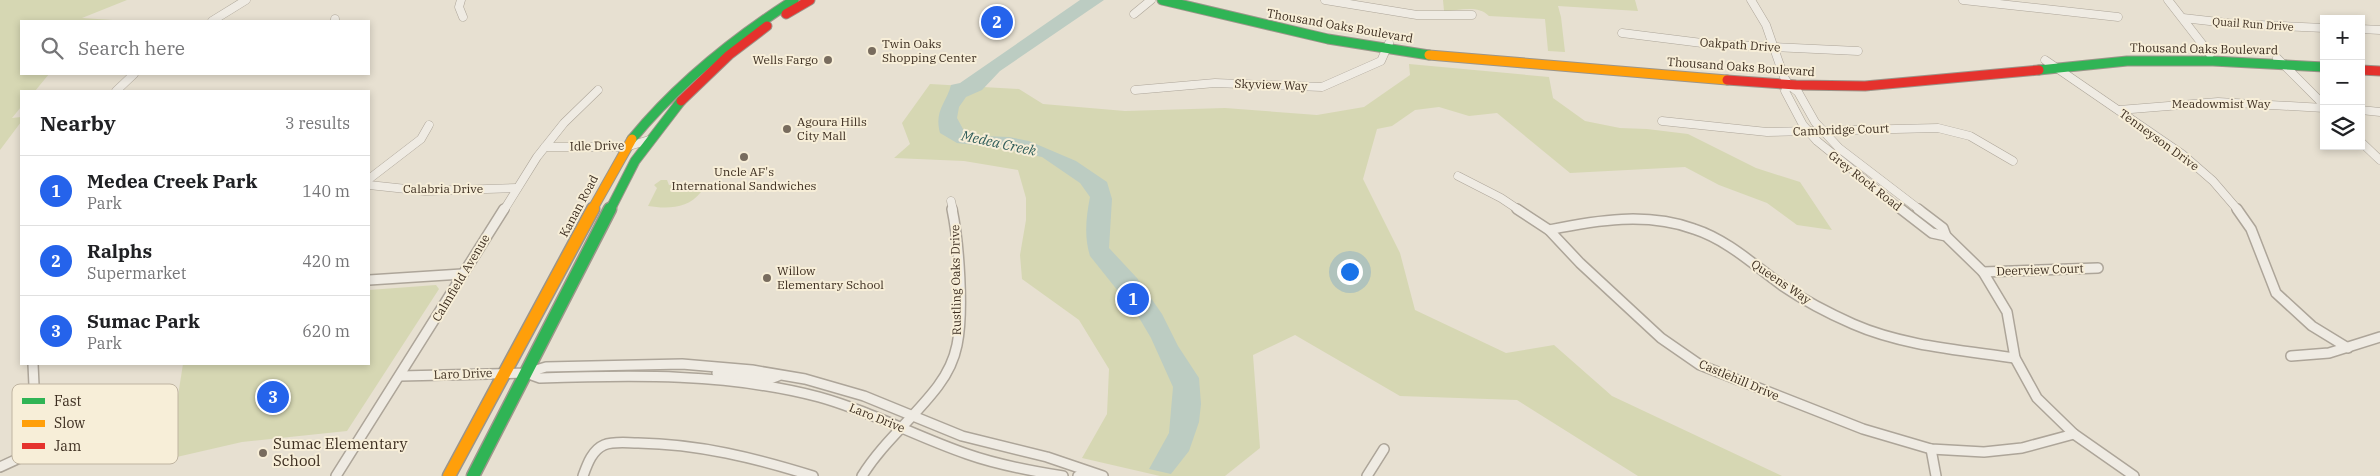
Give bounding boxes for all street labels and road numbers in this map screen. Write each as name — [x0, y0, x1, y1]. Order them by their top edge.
street label: Thousand Oaks Boulevard — [1266, 5, 1414, 46]
street label: Quail Run Drive — [2212, 14, 2294, 34]
street label: Oakpath Drive — [1699, 34, 1781, 55]
street label: Thousand Oaks Boulevard — [2130, 40, 2278, 57]
street label: Thousand Oaks Boulevard — [1667, 54, 1815, 79]
street label: Skyview Way — [1234, 76, 1308, 93]
street label: Meadowmist Way — [2172, 96, 2271, 111]
street label: Tenneyson Drive — [2116, 106, 2202, 174]
street label: Cambridge Court — [1793, 120, 1889, 139]
street label: Idle Drive — [570, 138, 624, 153]
street label: Grey Rock Road — [1826, 147, 1905, 214]
street label: Kanan Road — [556, 172, 601, 239]
street label: Calabria Drive — [403, 181, 483, 196]
street label: Rustling Oaks Drive — [947, 224, 964, 336]
street label: Calmfield Avenue — [429, 231, 493, 324]
street label: Queens Way — [1749, 256, 1815, 307]
street label: Deerview Court — [1996, 260, 2084, 279]
street label: Castlehill Drive — [1697, 356, 1782, 403]
street label: Laro Drive — [433, 365, 493, 382]
street label: Laro Drive — [847, 400, 907, 436]

